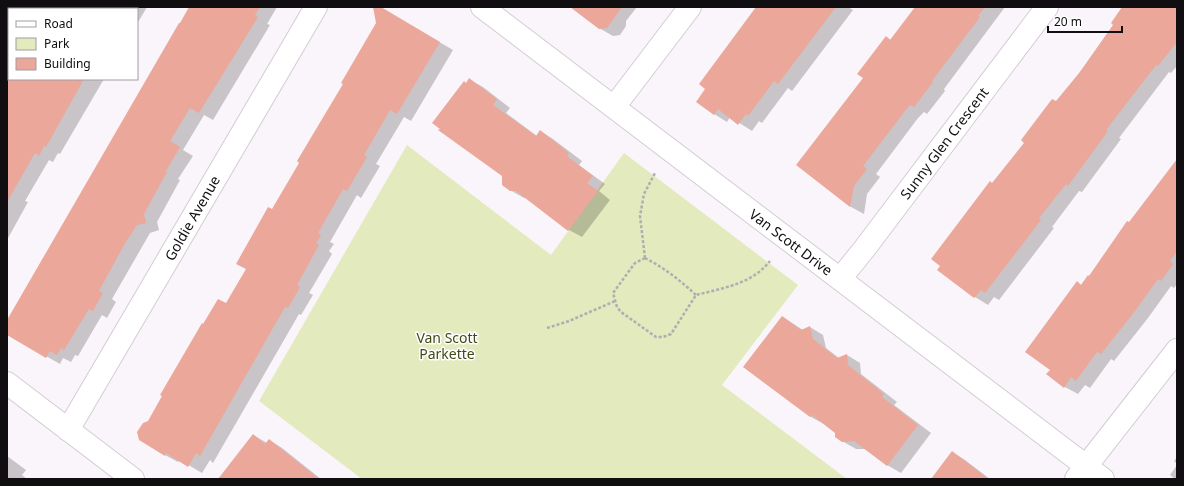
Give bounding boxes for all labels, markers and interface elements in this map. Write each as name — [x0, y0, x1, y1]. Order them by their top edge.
legend — [8, 8, 138, 80]
scale bar — [1048, 8, 1122, 34]
text: 20 m — [1054, 13, 1082, 30]
text: Road — [44, 15, 73, 32]
text: Park — [44, 35, 70, 52]
text: Building — [44, 55, 91, 72]
street label: Sunny Glen Crescent — [896, 83, 992, 203]
street label: Goldie Avenue — [160, 172, 224, 264]
street label: Van Scott Drive — [746, 204, 837, 280]
park label: Van Scott Parkette — [416, 328, 478, 363]

